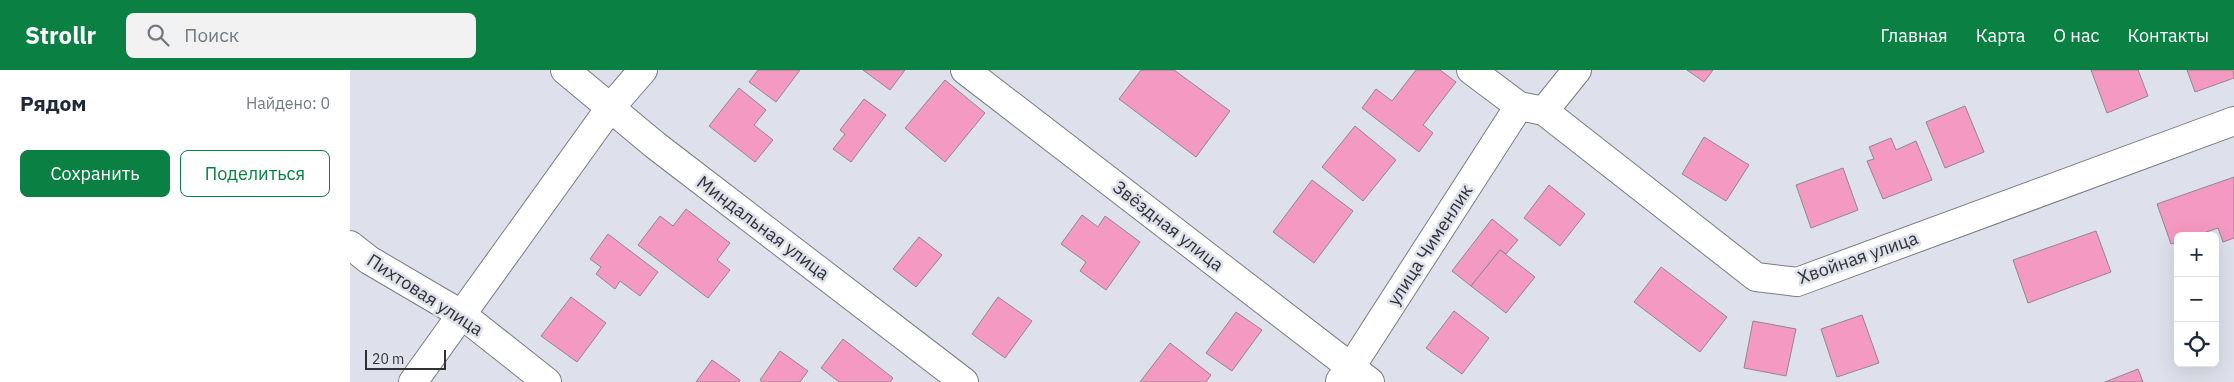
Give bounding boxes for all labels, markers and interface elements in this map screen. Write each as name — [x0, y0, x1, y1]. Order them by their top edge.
search box — [126, 13, 476, 58]
text: Strollr — [25, 19, 96, 51]
icon: search — [144, 21, 172, 49]
text: Поиск — [184, 23, 239, 47]
text: Главная — [1880, 24, 1948, 47]
text: Карта — [1976, 24, 2025, 47]
text: О нас — [2053, 24, 2100, 47]
text: Контакты — [2128, 24, 2209, 47]
text: Рядом — [20, 89, 87, 117]
text: Найдено: 0 — [246, 93, 330, 113]
button: Сохранить — [20, 150, 170, 197]
button: Поделиться — [180, 150, 330, 197]
street label: Миндальная улица — [693, 170, 834, 285]
street label: Звёздная улица — [1108, 175, 1229, 276]
street label: улица Чименлик — [1382, 180, 1477, 310]
street label: Хвойная улица — [1795, 226, 1921, 289]
map controls — [2174, 232, 2219, 367]
button: + — [2174, 232, 2219, 277]
street label: Пихтовая улица — [363, 248, 488, 341]
button: − — [2174, 277, 2219, 322]
button: locate — [2174, 322, 2219, 367]
scale bar — [365, 347, 446, 370]
text: 20 m — [372, 350, 404, 368]

